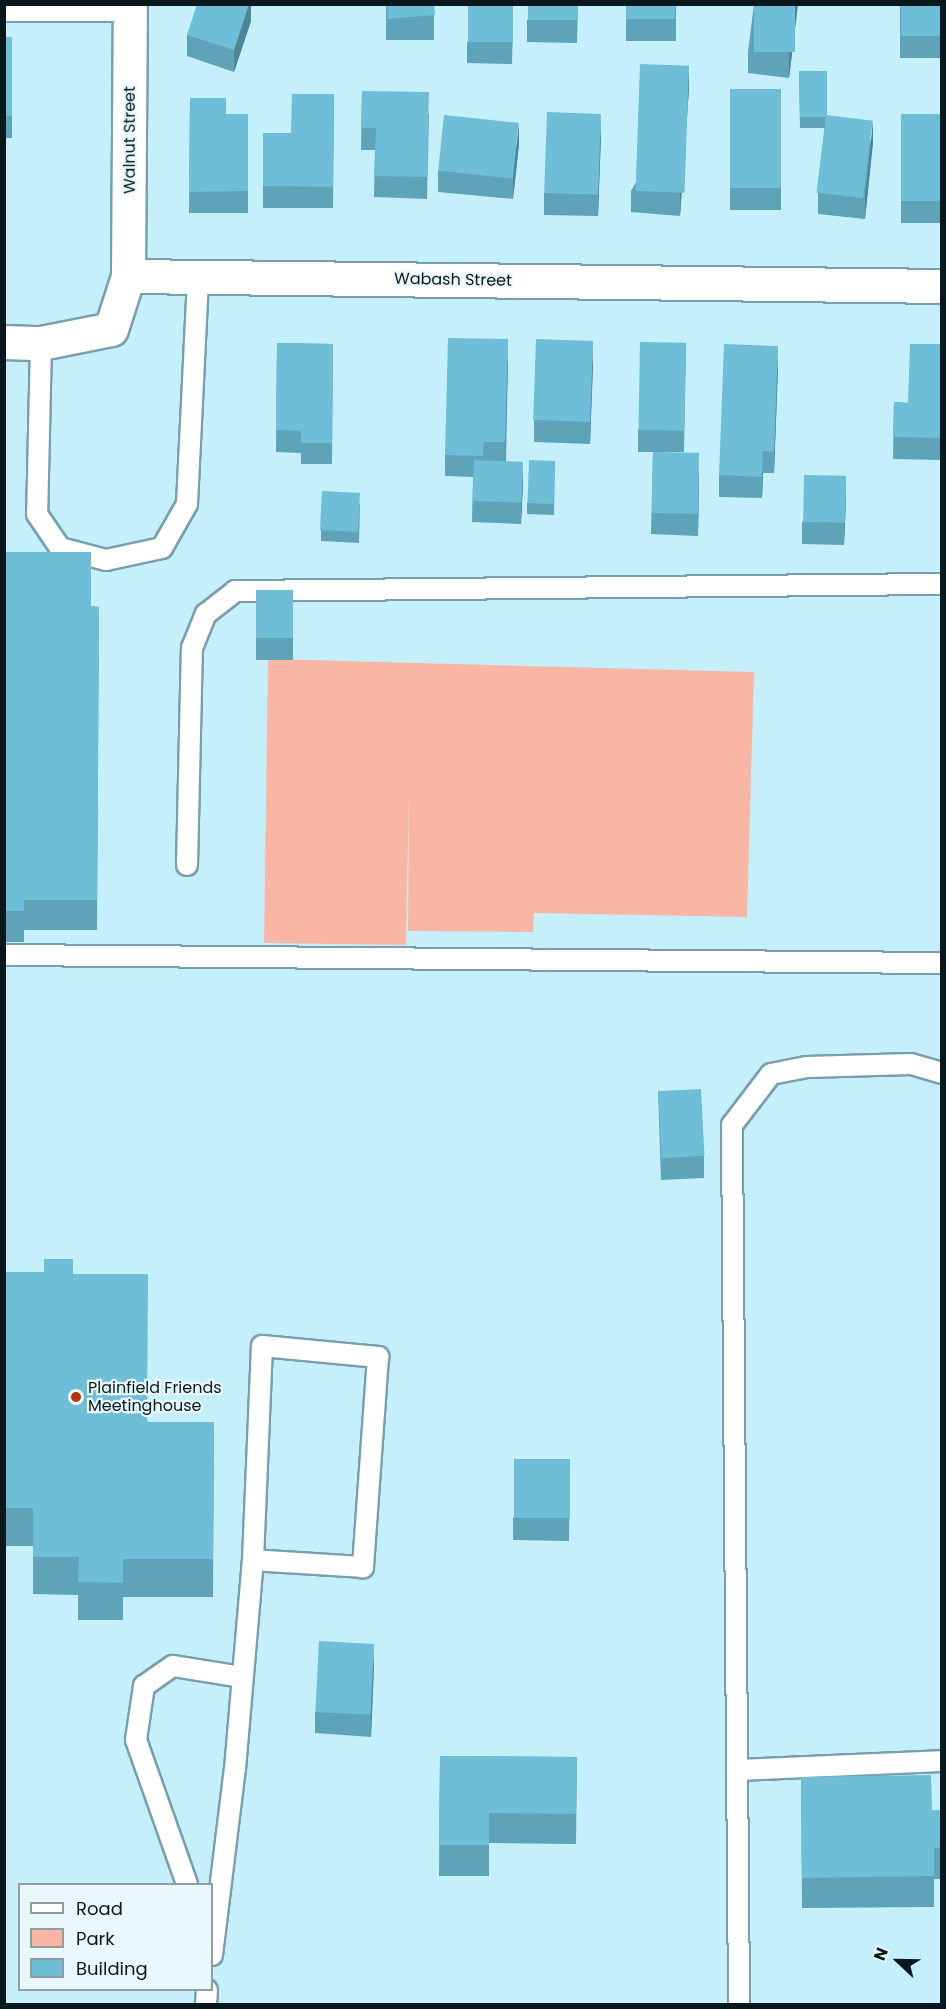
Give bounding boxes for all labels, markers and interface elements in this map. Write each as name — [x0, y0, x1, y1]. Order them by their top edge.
street label: Walnut Street — [120, 86, 140, 194]
street label: Wabash Street — [394, 269, 512, 291]
place label: Plainfield Friends Meetinghouse — [88, 1378, 222, 1416]
marker: Plainfield Friends Meetinghouse — [69, 1390, 83, 1404]
legend — [18, 1883, 213, 1991]
text: Road — [76, 1896, 123, 1921]
text: Park — [76, 1926, 115, 1951]
north arrow — [868, 1931, 928, 1991]
text: N — [868, 1944, 894, 1964]
text: Building — [76, 1956, 148, 1981]

